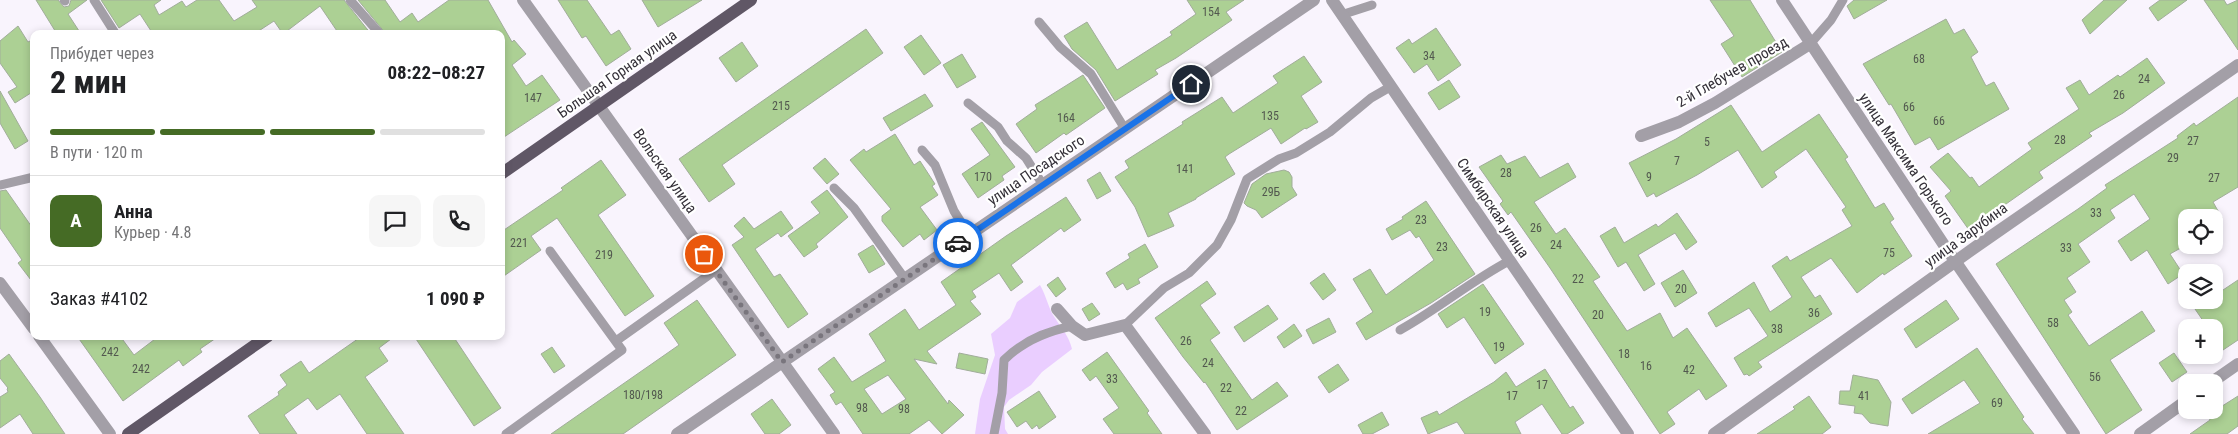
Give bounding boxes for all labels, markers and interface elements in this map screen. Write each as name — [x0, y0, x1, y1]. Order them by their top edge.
house number: 154 — [1202, 5, 1220, 19]
street label: Большая Горная улица — [554, 26, 680, 122]
street label: 2-й Глебучев проезд — [1673, 33, 1791, 111]
text: Прибудет через — [50, 44, 154, 63]
house number: 34 — [1423, 49, 1435, 63]
house number: 68 — [1913, 52, 1925, 66]
text: 08:22–08:27 — [387, 61, 485, 84]
text: 2 мин — [50, 63, 127, 101]
pin — [1170, 63, 1212, 105]
icon: home — [1177, 70, 1205, 98]
house number: 24 — [2138, 72, 2150, 86]
house number: 26 — [2113, 88, 2125, 102]
street label: улица Максима Горького — [1855, 89, 1957, 229]
house number: 147 — [524, 91, 542, 105]
house number: 215 — [772, 99, 790, 113]
house number: 66 — [1903, 100, 1915, 114]
house number: 135 — [1261, 109, 1279, 123]
house number: 164 — [1057, 111, 1075, 125]
house number: 66 — [1933, 114, 1945, 128]
street label: Вольская улица — [629, 125, 701, 217]
street label: улица Посадского — [984, 131, 1088, 209]
house number: 28 — [2054, 133, 2066, 147]
house number: 27 — [2187, 134, 2199, 148]
house number: 5 — [1704, 135, 1710, 149]
text: В пути · 120 m — [50, 143, 143, 162]
house number: 29 — [2167, 151, 2179, 165]
house number: 7 — [1674, 154, 1680, 168]
street label: Симбирская улица — [1453, 155, 1533, 261]
house number: 141 — [1176, 162, 1194, 176]
house number: 28 — [1500, 166, 1512, 180]
house number: 170 — [974, 170, 992, 184]
house number: 9 — [1646, 170, 1652, 184]
house number: 27 — [2208, 171, 2220, 185]
house number: 29Б — [1262, 185, 1281, 199]
button: chat — [369, 195, 421, 247]
button: phone — [433, 195, 485, 247]
street label: улица Зарубина — [1921, 199, 2011, 271]
text: Анна — [114, 200, 153, 223]
house number: 33 — [2090, 206, 2102, 220]
text: А — [70, 209, 82, 232]
map controls — [2178, 209, 2223, 419]
button: locate — [2178, 209, 2223, 254]
house number: 23 — [1415, 213, 1427, 227]
courier — [933, 218, 983, 268]
house number: 26 — [1530, 221, 1542, 235]
text: Курьер · 4.8 — [114, 223, 192, 242]
icon: car — [944, 229, 972, 257]
pin — [683, 233, 725, 275]
house number: 221 — [510, 236, 528, 250]
house number: 24 — [1550, 238, 1562, 252]
icon: bag — [690, 240, 718, 268]
house number: 23 — [1436, 240, 1448, 254]
house number: 33 — [2060, 241, 2072, 255]
house number: 75 — [1883, 246, 1895, 260]
house number: 219 — [595, 248, 613, 262]
button: layers — [2178, 264, 2223, 309]
house number: 22 — [1572, 272, 1584, 286]
house number: 20 — [1675, 282, 1687, 296]
text: Заказ #4102 — [50, 287, 148, 310]
text: 1 090 ₽ — [426, 287, 485, 310]
house number: 19 — [1479, 305, 1491, 319]
house number: 36 — [1808, 306, 1820, 320]
house number: 20 — [1592, 308, 1604, 322]
house number: 58 — [2047, 316, 2059, 330]
button: + — [2178, 319, 2223, 364]
house number: 38 — [1771, 322, 1783, 336]
house number: 26 — [1180, 334, 1192, 348]
house number: 19 — [1493, 340, 1505, 354]
house number: 242 — [101, 345, 119, 359]
house number: 18 — [1618, 347, 1630, 361]
house number: 24 — [1202, 356, 1214, 370]
house number: 16 — [1640, 359, 1652, 373]
house number: 242 — [132, 362, 150, 376]
house number: 42 — [1683, 363, 1695, 377]
house number: 56 — [2089, 370, 2101, 384]
house number: 33 — [1106, 372, 1118, 386]
button: − — [2178, 374, 2223, 419]
house number: 17 — [1536, 378, 1548, 392]
house number: 22 — [1220, 381, 1232, 395]
house number: 180/198 — [623, 388, 663, 402]
house number: 17 — [1506, 389, 1518, 403]
house number: 41 — [1858, 389, 1870, 403]
house number: 69 — [1991, 396, 2003, 410]
house number: 98 — [856, 401, 868, 415]
house number: 98 — [898, 402, 910, 416]
house number: 22 — [1235, 404, 1247, 418]

